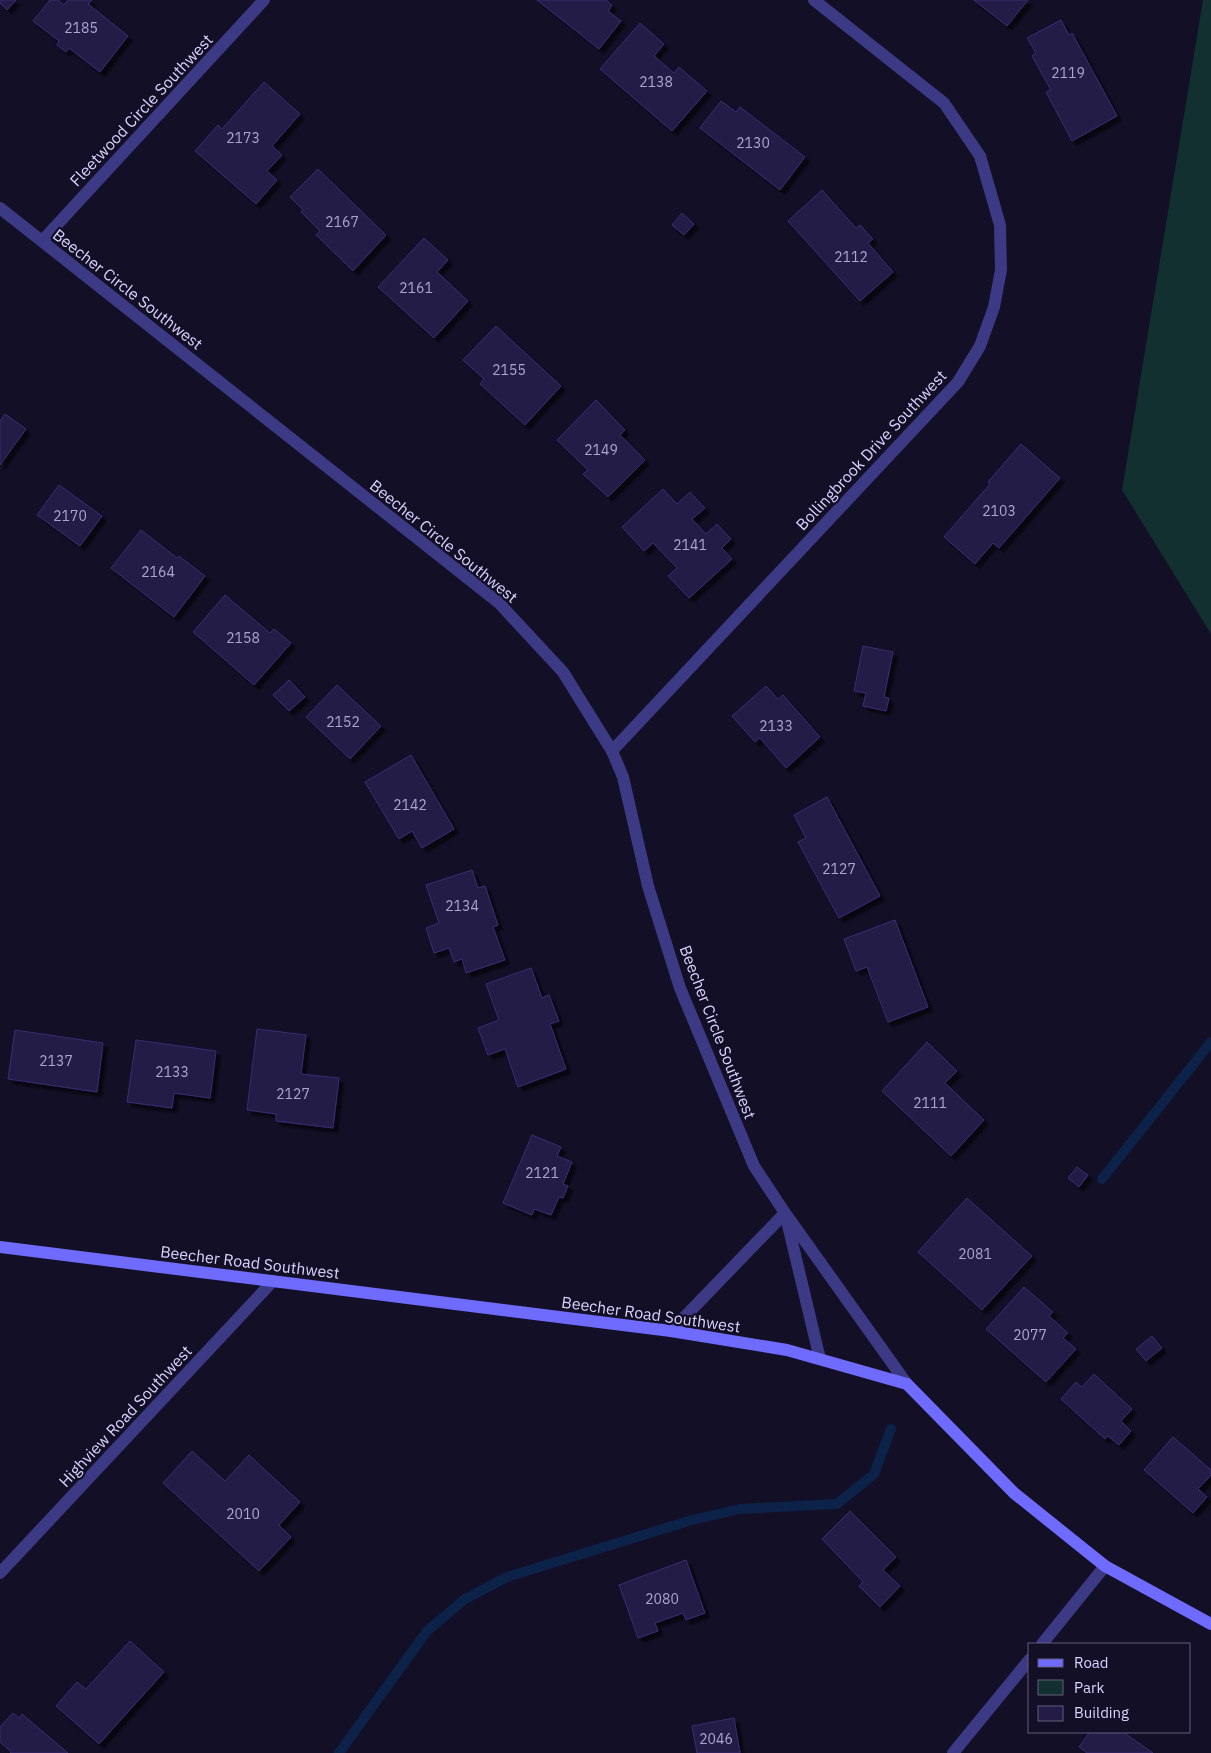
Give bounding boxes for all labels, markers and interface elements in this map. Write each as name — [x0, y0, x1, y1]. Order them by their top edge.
house number: 2185 — [64, 19, 98, 37]
street label: Fleetwood Circle Southwest — [65, 30, 217, 190]
house number: 2119 — [1051, 64, 1085, 82]
house number: 2138 — [639, 73, 673, 91]
house number: 2173 — [226, 129, 260, 147]
house number: 2130 — [736, 134, 770, 152]
house number: 2167 — [325, 213, 359, 231]
street label: Beecher Circle Southwest — [49, 224, 207, 354]
house number: 2112 — [834, 248, 868, 266]
house number: 2161 — [399, 279, 433, 297]
house number: 2155 — [492, 361, 526, 379]
street label: Bollingbrook Drive Southwest — [791, 366, 951, 534]
house number: 2149 — [584, 441, 618, 459]
street label: Beecher Circle Southwest — [366, 475, 522, 607]
house number: 2103 — [982, 502, 1016, 520]
house number: 2170 — [53, 507, 87, 525]
house number: 2141 — [673, 536, 707, 554]
house number: 2164 — [141, 563, 175, 581]
house number: 2158 — [226, 629, 260, 647]
house number: 2152 — [326, 713, 360, 731]
house number: 2133 — [759, 717, 793, 735]
house number: 2142 — [393, 796, 427, 814]
house number: 2127 — [822, 860, 856, 878]
house number: 2134 — [445, 897, 479, 915]
street label: Beecher Circle Southwest — [676, 942, 760, 1122]
house number: 2137 — [39, 1052, 73, 1070]
house number: 2133 — [155, 1063, 189, 1081]
house number: 2127 — [276, 1085, 310, 1103]
house number: 2111 — [913, 1094, 947, 1112]
house number: 2121 — [525, 1164, 559, 1182]
street label: Beecher Road Southwest — [159, 1241, 341, 1283]
house number: 2081 — [958, 1245, 992, 1263]
street label: Beecher Road Southwest — [560, 1292, 742, 1336]
house number: 2077 — [1013, 1326, 1047, 1344]
street label: Highview Road Southwest — [54, 1341, 196, 1491]
house number: 2010 — [226, 1505, 260, 1523]
house number: 2080 — [645, 1590, 679, 1608]
legend — [1028, 1643, 1191, 1733]
text: Road — [1074, 1653, 1109, 1672]
text: Park — [1074, 1678, 1104, 1697]
text: Building — [1074, 1703, 1129, 1722]
house number: 2046 — [699, 1730, 733, 1748]

